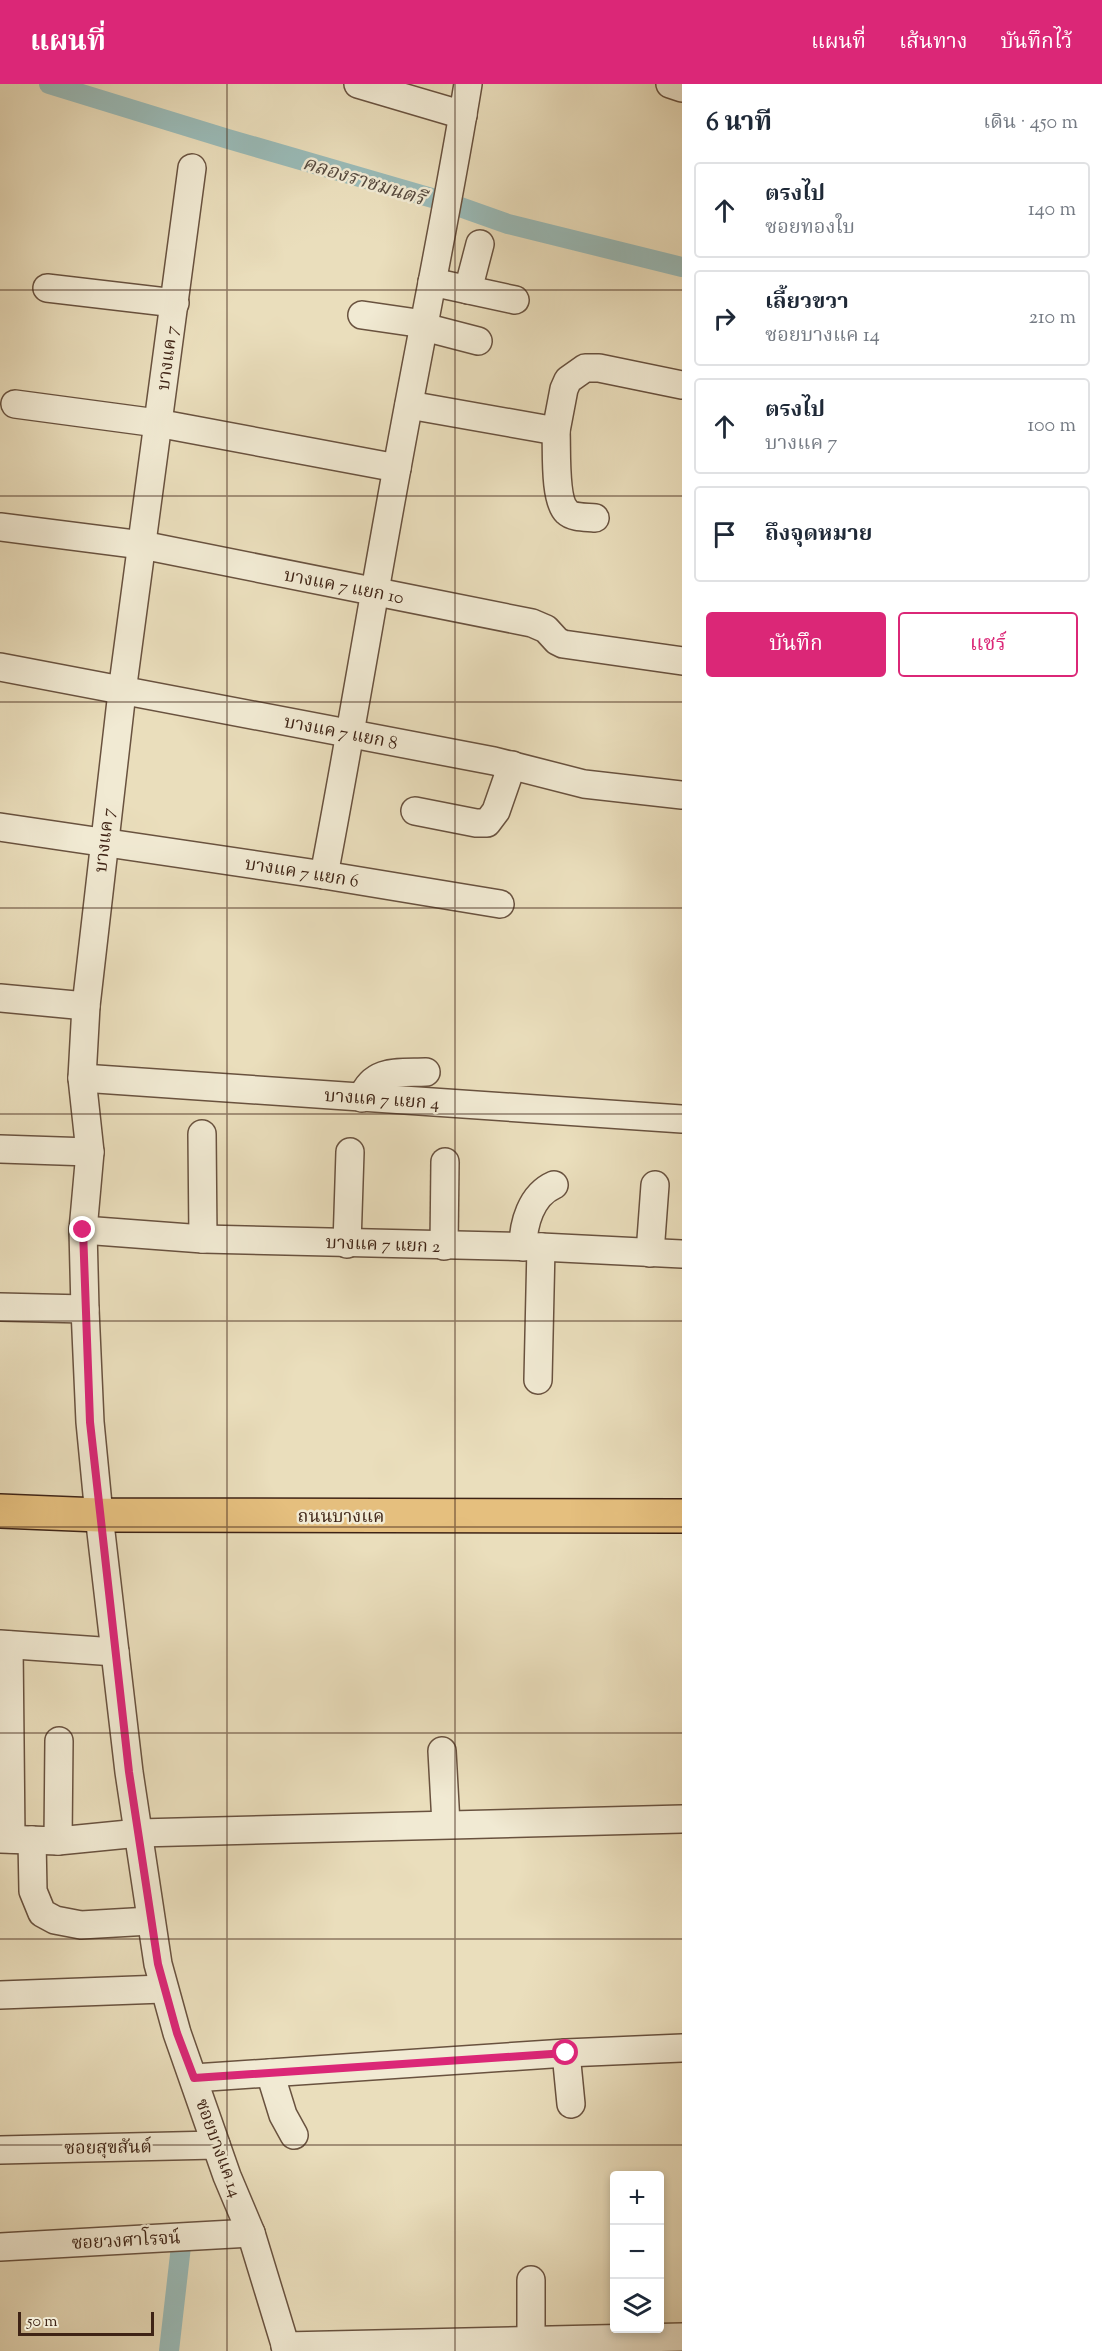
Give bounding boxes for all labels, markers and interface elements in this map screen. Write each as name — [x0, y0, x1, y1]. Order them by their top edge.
text: แผนที่ — [30, 23, 106, 63]
text: แผนที่ — [811, 28, 866, 58]
text: เส้นทาง — [899, 28, 967, 58]
text: บันทึกไว้ — [1000, 28, 1072, 58]
text: 6 นาที — [706, 105, 772, 142]
text: เดิน · 450 m — [983, 109, 1078, 138]
water label: คลองราชมนตรี — [298, 150, 432, 216]
text: ตรงไป — [765, 179, 825, 211]
icon: ahead — [708, 194, 741, 227]
text: 140 m — [1028, 196, 1076, 225]
text: ซอยทองใบ — [765, 214, 855, 243]
text: เลี้ยวขวา — [765, 287, 849, 319]
icon: right — [708, 302, 741, 335]
text: 210 m — [1029, 304, 1076, 333]
text: ซอยบางแค 14 — [765, 322, 880, 351]
street label: บางแค 7 — [152, 324, 186, 392]
text: ตรงไป — [765, 395, 825, 427]
icon: ahead — [708, 410, 741, 443]
text: 100 m — [1027, 412, 1076, 441]
text: บางแค 7 — [765, 430, 837, 459]
icon: arrive — [708, 518, 741, 551]
text: ถึงจุดหมาย — [765, 519, 872, 551]
street label: บางแค 7 แยก 10 — [281, 564, 406, 612]
button: บันทึก — [706, 612, 886, 677]
button: แชร์ — [898, 612, 1078, 677]
street label: บางแค 7 แยก 8 — [282, 710, 400, 758]
street label: บางแค 7 — [89, 806, 123, 874]
street label: บางแค 7 แยก 6 — [243, 852, 361, 896]
street label: บางแค 7 แยก 4 — [323, 1084, 440, 1118]
route end — [69, 1216, 95, 1242]
street label: บางแค 7 แยก 2 — [325, 1231, 441, 1261]
street label: ถนนบางแค — [298, 1505, 385, 1531]
route start — [552, 2039, 578, 2065]
street label: ซอยบางแค 14 — [187, 2096, 247, 2202]
street label: ซอยสุขสันต์ — [64, 2135, 152, 2163]
map controls — [610, 2171, 664, 2333]
button: + — [610, 2171, 664, 2225]
street label: ซอยวงศาโรจน์ — [71, 2224, 181, 2258]
button: − — [610, 2225, 664, 2279]
button: layers — [610, 2279, 664, 2333]
scale bar — [18, 2309, 154, 2336]
text: 50 m — [27, 2311, 58, 2334]

